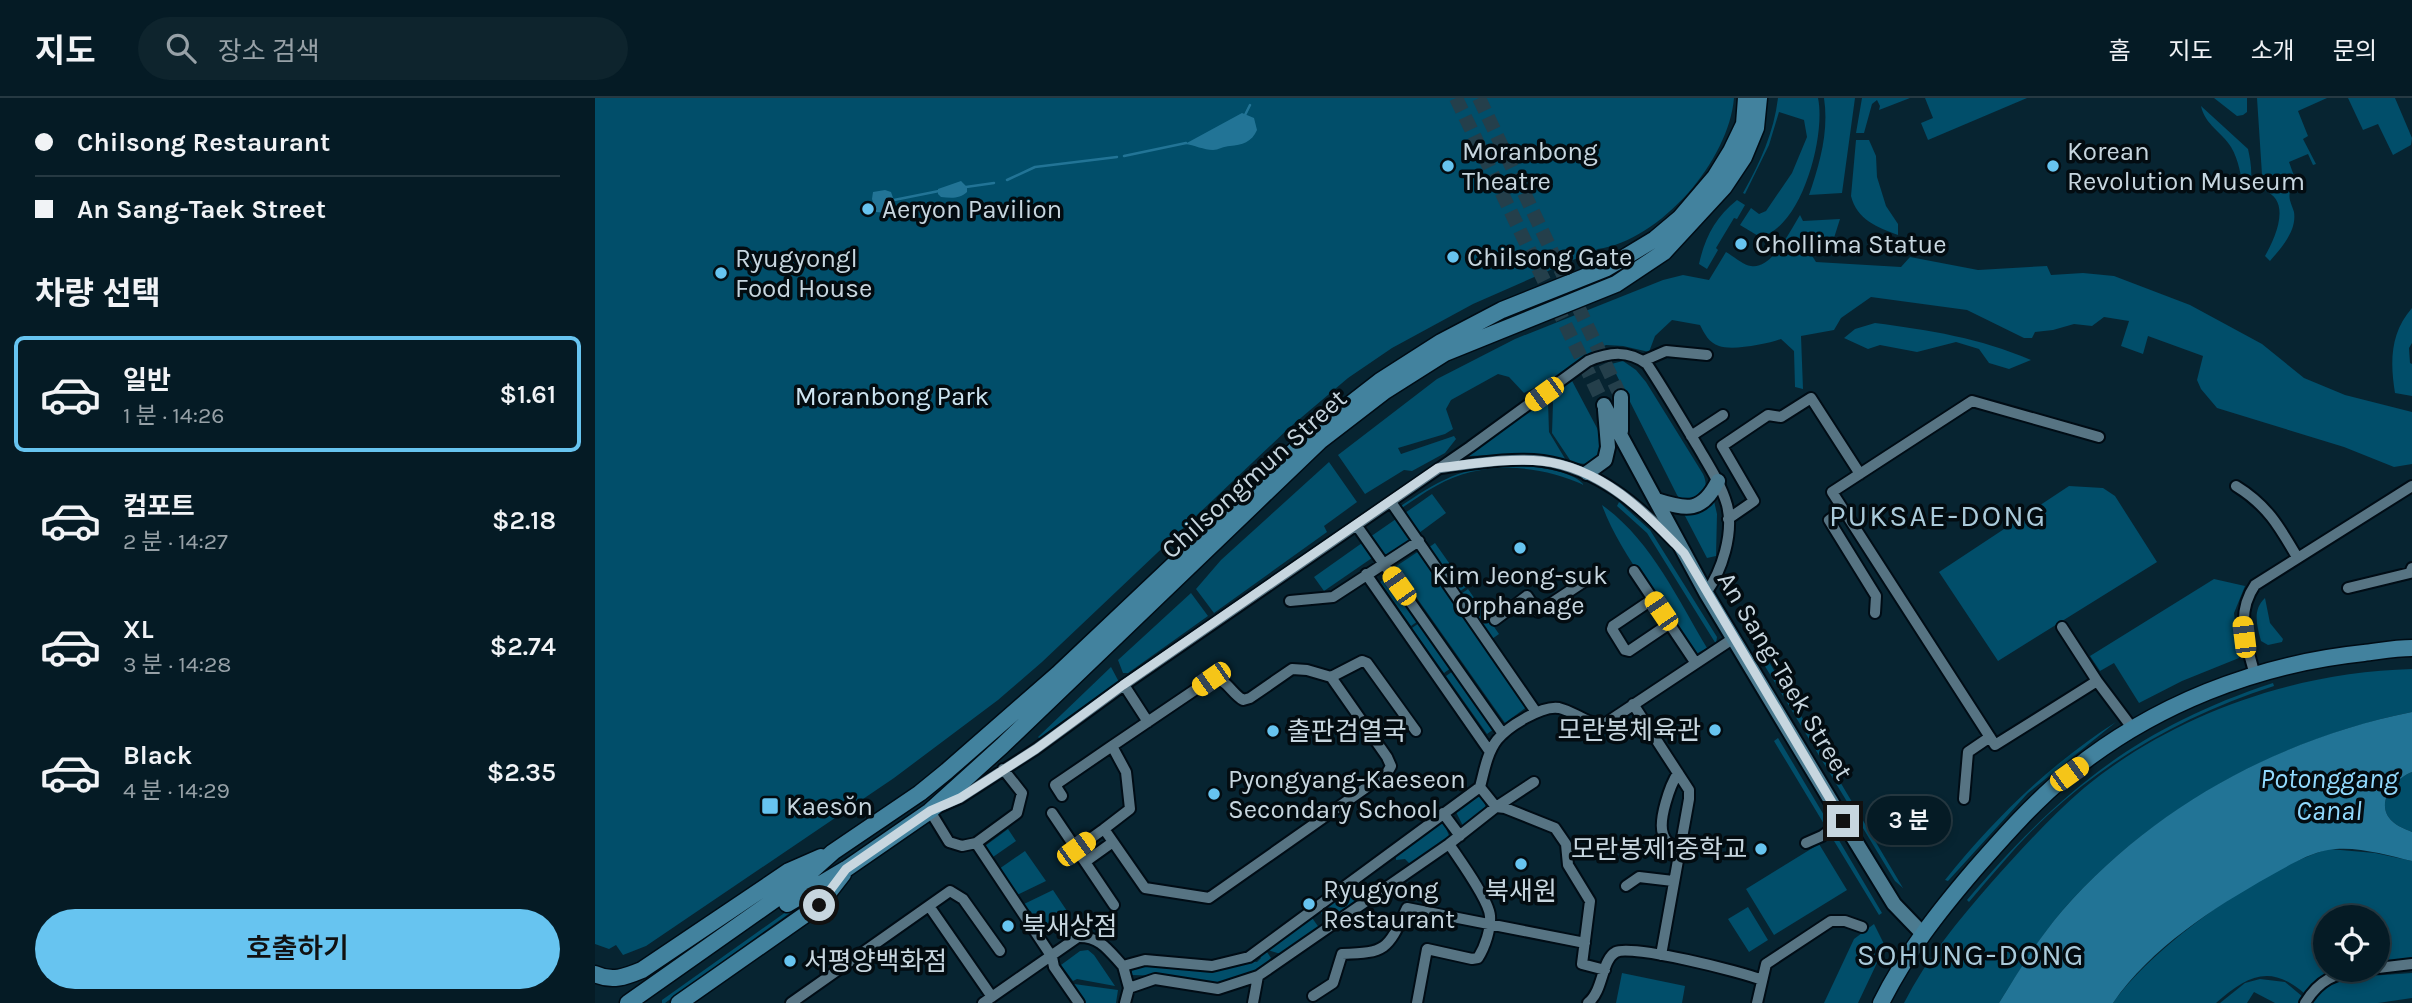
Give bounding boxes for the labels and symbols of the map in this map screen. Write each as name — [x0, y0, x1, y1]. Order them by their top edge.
place label: Moranbong Theatre — [1462, 136, 1598, 197]
place label: Korean Revolution Museum — [2067, 136, 2305, 197]
marker: Moranbong Theatre — [1440, 158, 1456, 174]
marker: Korean Revolution Museum — [2045, 158, 2061, 174]
place label: Aeryon Pavilion — [882, 194, 1062, 225]
marker: Aeryon Pavilion — [860, 201, 876, 217]
place label: Chollima Statue — [1755, 229, 1947, 260]
marker: Chollima Statue — [1733, 236, 1749, 252]
place label: Chilsong Gate — [1467, 242, 1632, 273]
place label: Ryugyongl Food House — [735, 243, 872, 304]
marker: Chilsong Gate — [1445, 249, 1461, 265]
marker: Ryugyongl Food House — [713, 265, 729, 281]
car — [1521, 373, 1568, 415]
park label: Moranbong Park — [795, 381, 989, 412]
street label: Chilsongmun Street — [1155, 383, 1353, 565]
district label: PUKSAE-DONG — [1829, 498, 2047, 534]
marker: Kim Jeong-suk Orphanage — [1512, 540, 1528, 556]
place label: Kim Jeong-suk Orphanage — [1432, 560, 1608, 621]
car — [1379, 563, 1420, 609]
street label: An Sang-Taek Street — [1711, 566, 1859, 786]
car — [1641, 588, 1682, 634]
car — [2232, 615, 2257, 659]
car — [1188, 658, 1235, 700]
place label: 모란봉체육관 — [1557, 715, 1701, 746]
place label: 출판검열국 — [1287, 716, 1407, 747]
marker: 모란봉체육관 — [1707, 722, 1723, 738]
marker: 출판검열국 — [1265, 723, 1281, 739]
car — [2046, 753, 2093, 795]
water label: Potonggang Canal — [2260, 762, 2400, 827]
place label: Pyongyang-Kaeseon Secondary School — [1228, 764, 1466, 825]
marker: Pyongyang-Kaeseon Secondary School — [1206, 786, 1222, 802]
place label: Kaesŏn — [786, 791, 873, 822]
marker: Kaesŏn — [760, 796, 780, 816]
callout: 3 분 — [1867, 796, 1951, 846]
route end — [1827, 805, 1859, 837]
car — [1053, 828, 1100, 870]
place label: 모란봉제1중학교 — [1571, 834, 1747, 865]
marker: 모란봉제1중학교 — [1753, 841, 1769, 857]
marker: 북새원 — [1513, 856, 1529, 872]
place label: Ryugyong Restaurant — [1323, 874, 1455, 935]
place label: 북새원 — [1485, 876, 1557, 907]
route start — [803, 889, 835, 921]
marker: Ryugyong Restaurant — [1301, 896, 1317, 912]
place label: 북새상점 — [1022, 911, 1118, 942]
marker: 북새상점 — [1000, 918, 1016, 934]
district label: SOHUNG-DONG — [1857, 937, 2085, 973]
place label: 서평양백화점 — [804, 946, 948, 977]
marker: 서평양백화점 — [782, 953, 798, 969]

